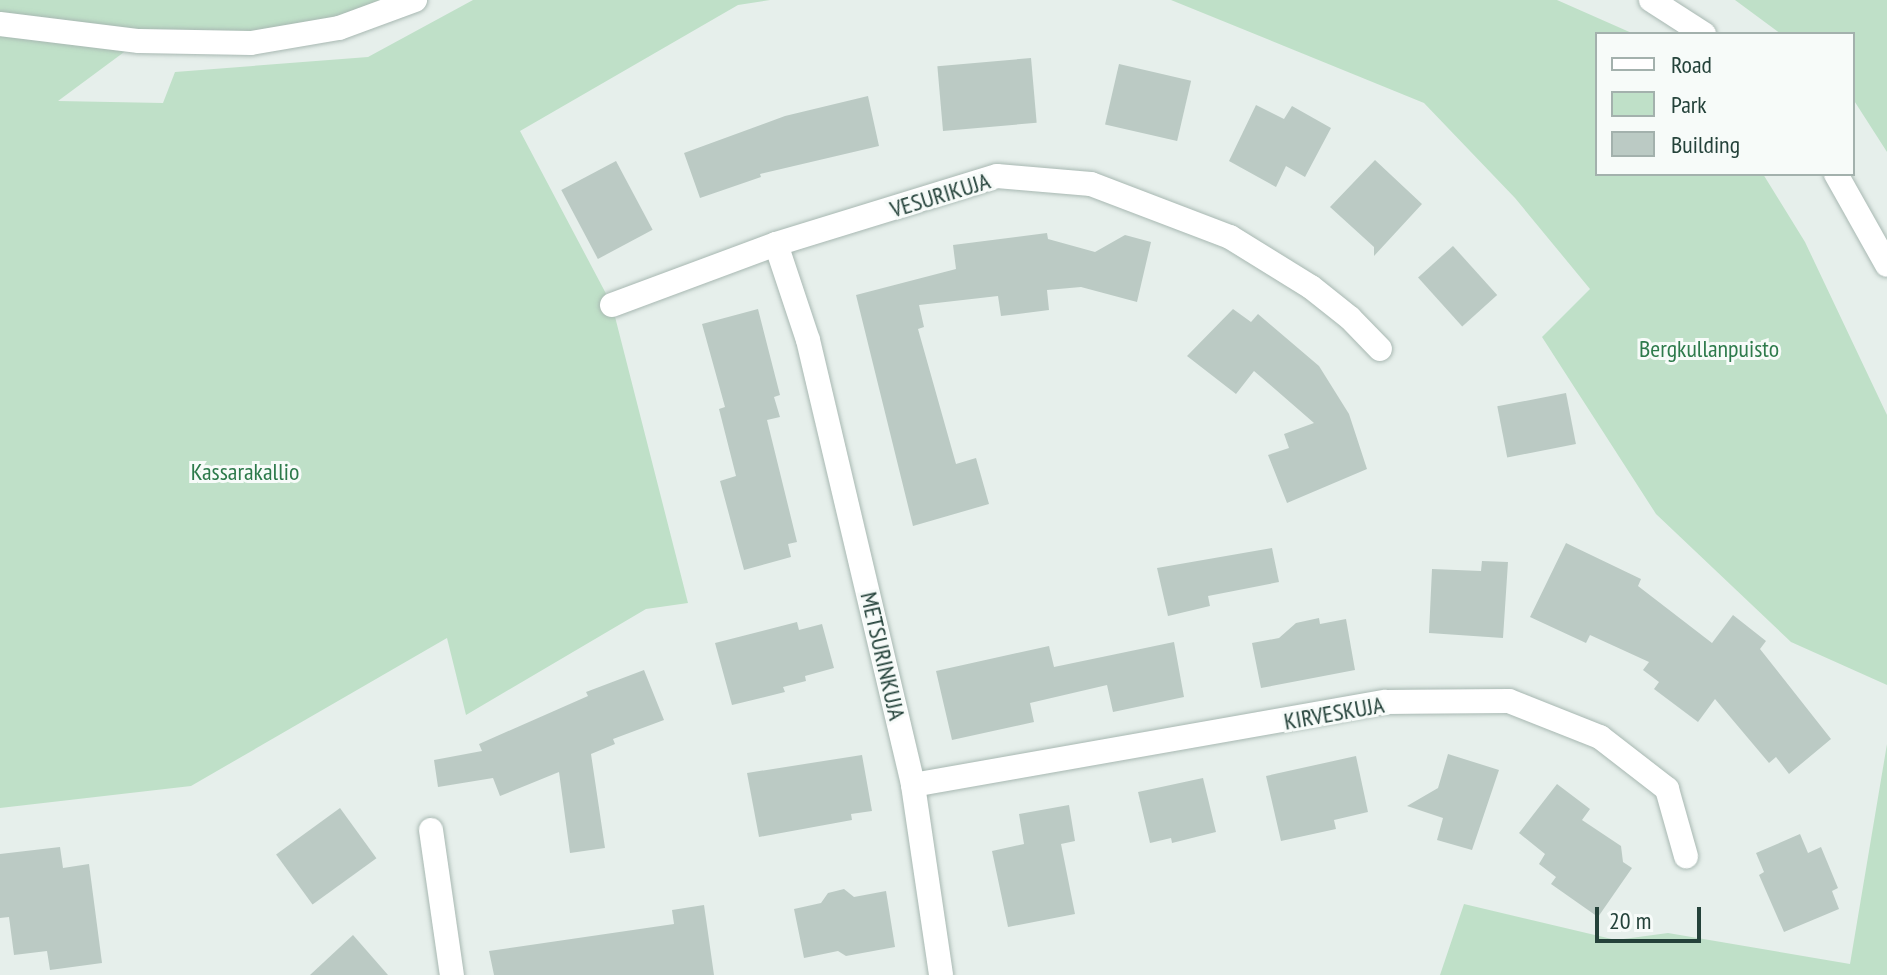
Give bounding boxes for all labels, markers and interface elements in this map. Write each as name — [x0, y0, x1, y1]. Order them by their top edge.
legend — [1595, 32, 1855, 176]
text: Road — [1671, 49, 1712, 80]
text: Park — [1671, 89, 1707, 120]
text: Building — [1671, 129, 1740, 160]
street label: VESURIKUJA — [887, 166, 993, 224]
park label: Bergkullanpuisto — [1639, 335, 1779, 363]
park label: Kassarakallio — [191, 458, 299, 486]
street label: METSURINKUJA — [854, 589, 912, 723]
street label: KIRVESKUJA — [1282, 690, 1386, 736]
scale bar — [1599, 891, 1705, 941]
text: 20 m — [1609, 905, 1651, 936]

